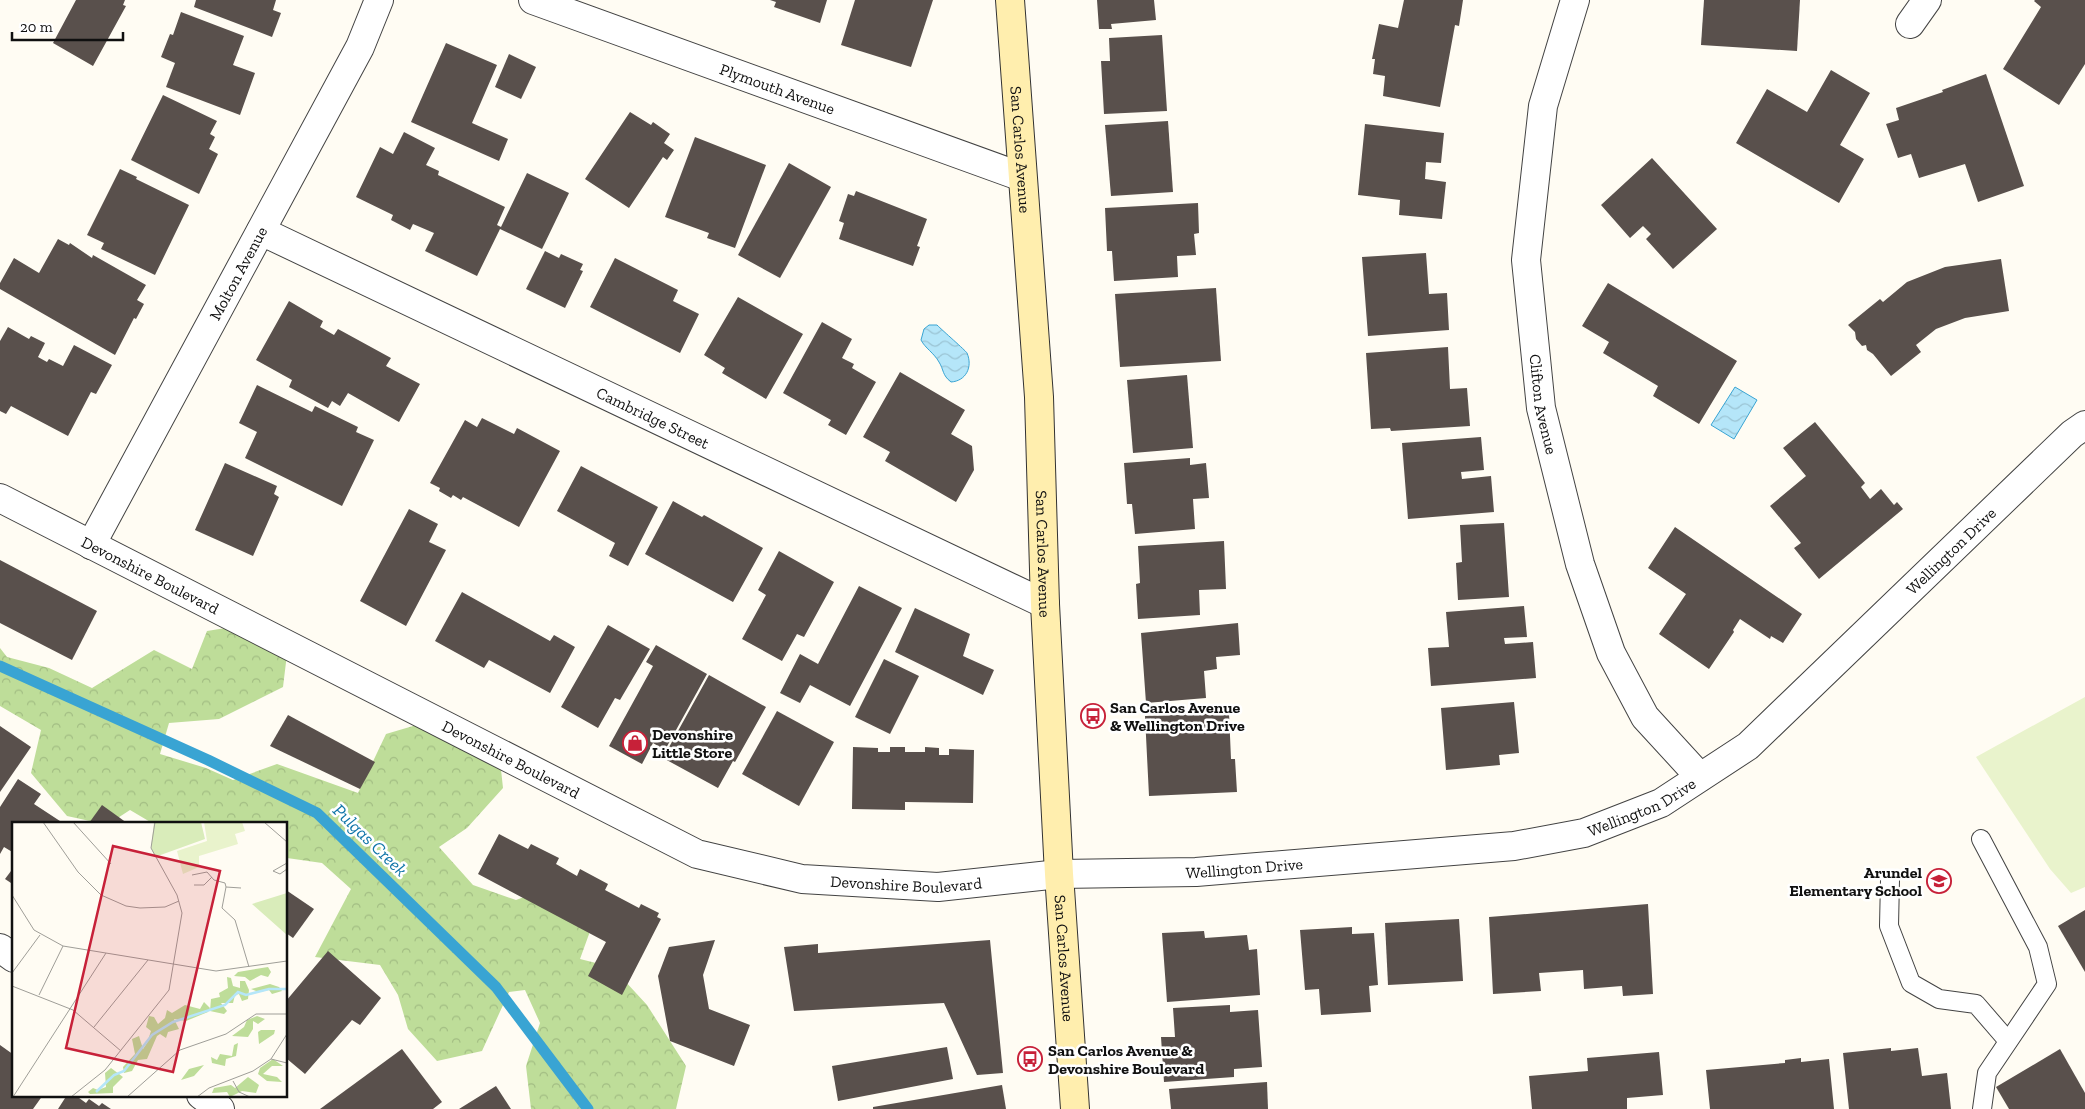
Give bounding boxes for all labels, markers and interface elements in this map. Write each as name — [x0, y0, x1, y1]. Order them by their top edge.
scale bar — [12, 10, 124, 42]
text: 20 m — [20, 18, 53, 36]
street label: Plymouth Avenue — [717, 59, 838, 118]
street label: San Carlos Avenue — [1007, 86, 1035, 214]
street label: Molton Avenue — [205, 223, 271, 323]
street label: Clifton Avenue — [1526, 353, 1562, 456]
street label: Cambridge Street — [593, 383, 712, 452]
street label: San Carlos Avenue — [1032, 490, 1055, 618]
street label: Wellington Drive — [1902, 503, 2000, 598]
street label: Devonshire Boulevard — [79, 532, 223, 618]
place label: San Carlos Avenue & Wellington Drive — [1110, 698, 1245, 735]
bus stop icon: San Carlos Avenue & Wellington Drive — [1080, 703, 1106, 729]
street label: Devonshire Boulevard — [439, 716, 583, 802]
place label: Devonshire Little Store — [652, 725, 733, 762]
shop icon: Devonshire Little Store — [622, 730, 648, 756]
street label: Wellington Drive — [1585, 774, 1699, 840]
water label: Pulgas Creek — [328, 799, 412, 881]
inset map — [12, 822, 288, 1096]
street label: Wellington Drive — [1186, 854, 1304, 882]
place label: Arundel Elementary School — [1789, 863, 1922, 900]
school or university icon: Arundel Elementary School — [1926, 868, 1952, 894]
street label: Devonshire Boulevard — [830, 871, 983, 897]
street label: San Carlos Avenue — [1051, 894, 1079, 1022]
place label: San Carlos Avenue & Devonshire Boulevard — [1048, 1041, 1204, 1078]
bus stop icon: San Carlos Avenue & Devonshire Boulevard — [1017, 1046, 1043, 1072]

